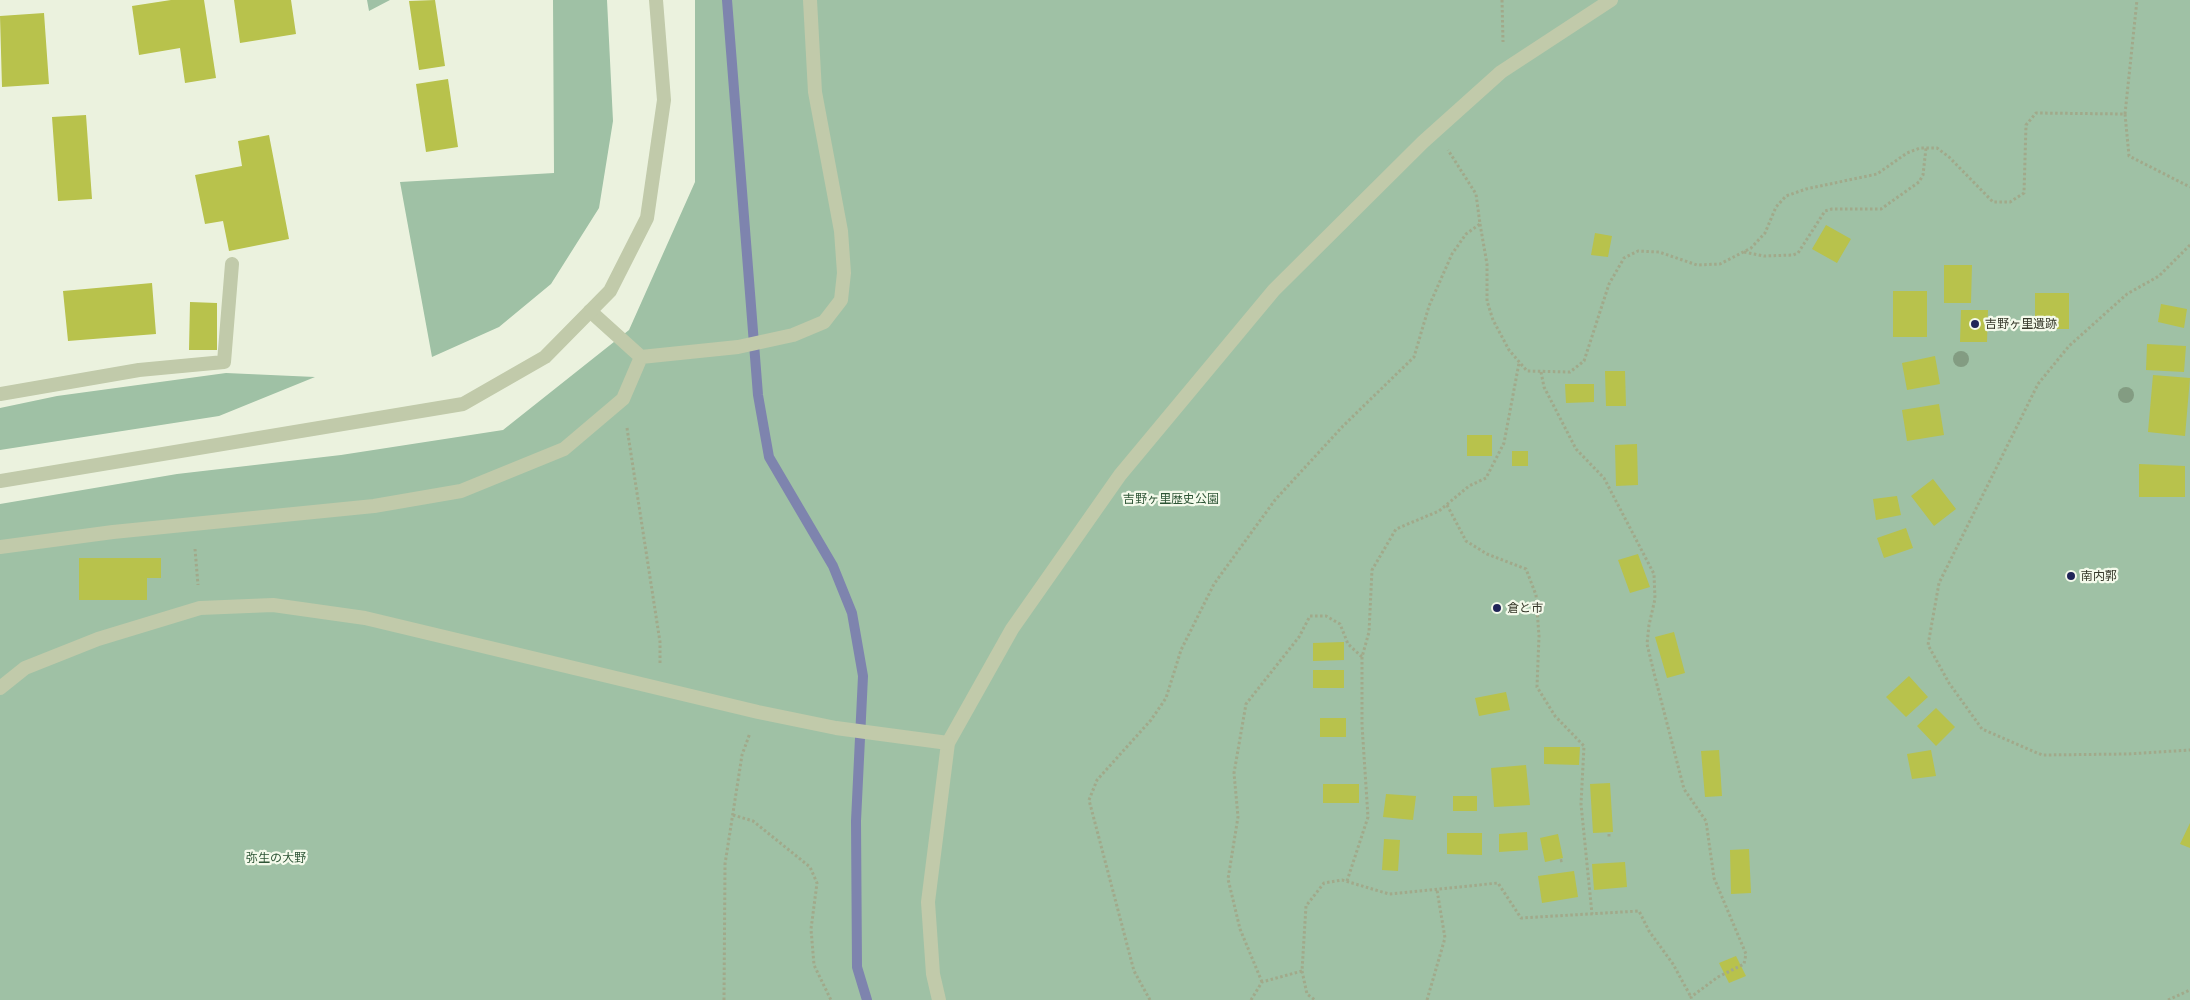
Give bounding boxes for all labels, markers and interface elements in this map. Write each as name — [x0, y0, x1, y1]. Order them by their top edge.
place label: 吉野ヶ里遺跡 — [1985, 317, 2057, 331]
marker: 吉野ヶ里遺跡 — [1969, 318, 1981, 330]
park label: 吉野ヶ里歴史公園 — [1123, 492, 1219, 506]
place label: 南内郭 — [2081, 569, 2117, 583]
marker: 南内郭 — [2065, 570, 2077, 582]
place label: 倉と市 — [1507, 601, 1543, 615]
marker: 倉と市 — [1491, 602, 1503, 614]
park label: 弥生の大野 — [246, 851, 306, 865]

